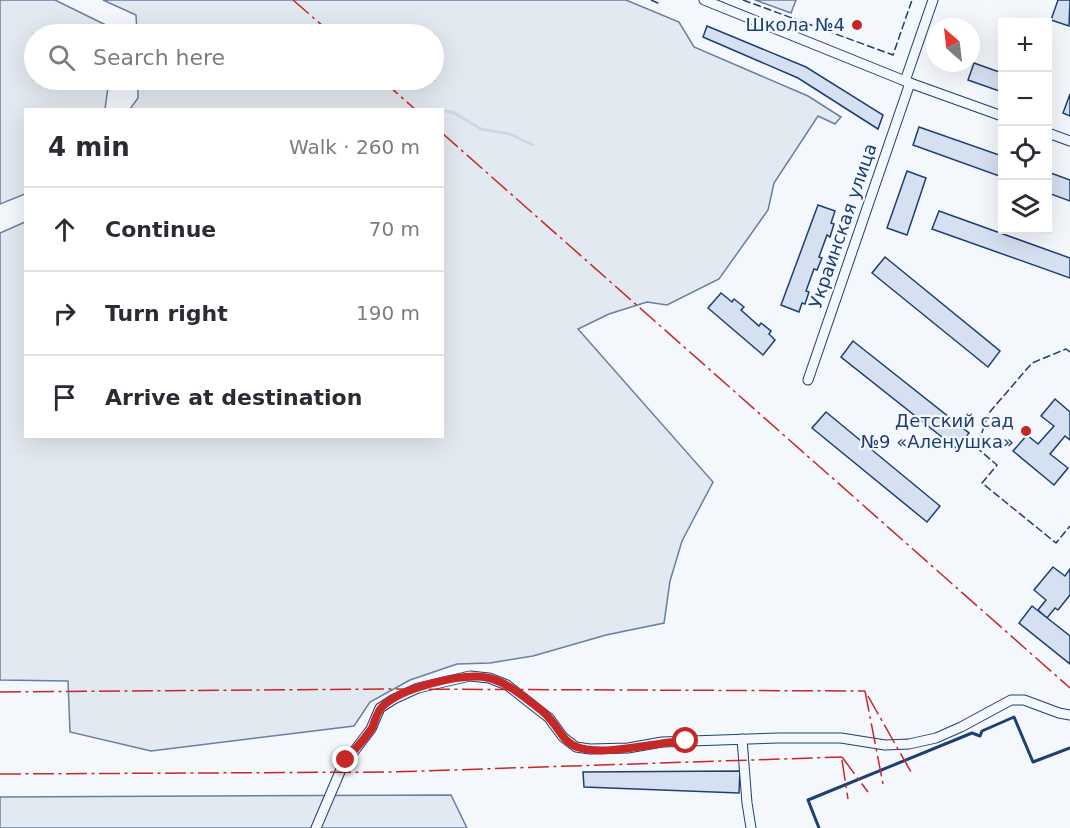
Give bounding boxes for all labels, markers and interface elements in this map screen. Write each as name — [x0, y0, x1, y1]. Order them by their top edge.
place label: Школа №4 — [745, 14, 845, 35]
marker: Школа №4 — [850, 18, 864, 32]
north arrow — [926, 18, 980, 72]
map controls — [998, 18, 1052, 234]
button: + — [998, 18, 1052, 72]
search box — [24, 24, 444, 90]
icon: search — [45, 41, 78, 74]
text: Search here — [93, 45, 225, 70]
button: − — [998, 72, 1052, 126]
button: locate — [998, 126, 1052, 180]
text: 4 min — [48, 132, 130, 162]
text: Walk · 260 m — [289, 135, 420, 159]
street label: Украинская улица — [804, 141, 881, 311]
button: layers — [998, 180, 1052, 234]
icon: ahead — [48, 213, 81, 246]
text: Continue — [105, 217, 216, 242]
text: 70 m — [369, 217, 420, 241]
icon: right — [48, 297, 81, 330]
text: Turn right — [105, 301, 228, 326]
text: 190 m — [356, 301, 420, 325]
icon: arrive — [48, 381, 81, 414]
text: Arrive at destination — [105, 385, 362, 410]
place label: Детский сад №9 «Аленушка» — [860, 410, 1014, 452]
marker: Детский сад №9 «Аленушка» — [1019, 424, 1033, 438]
route start — [672, 727, 698, 753]
route end — [332, 746, 358, 772]

